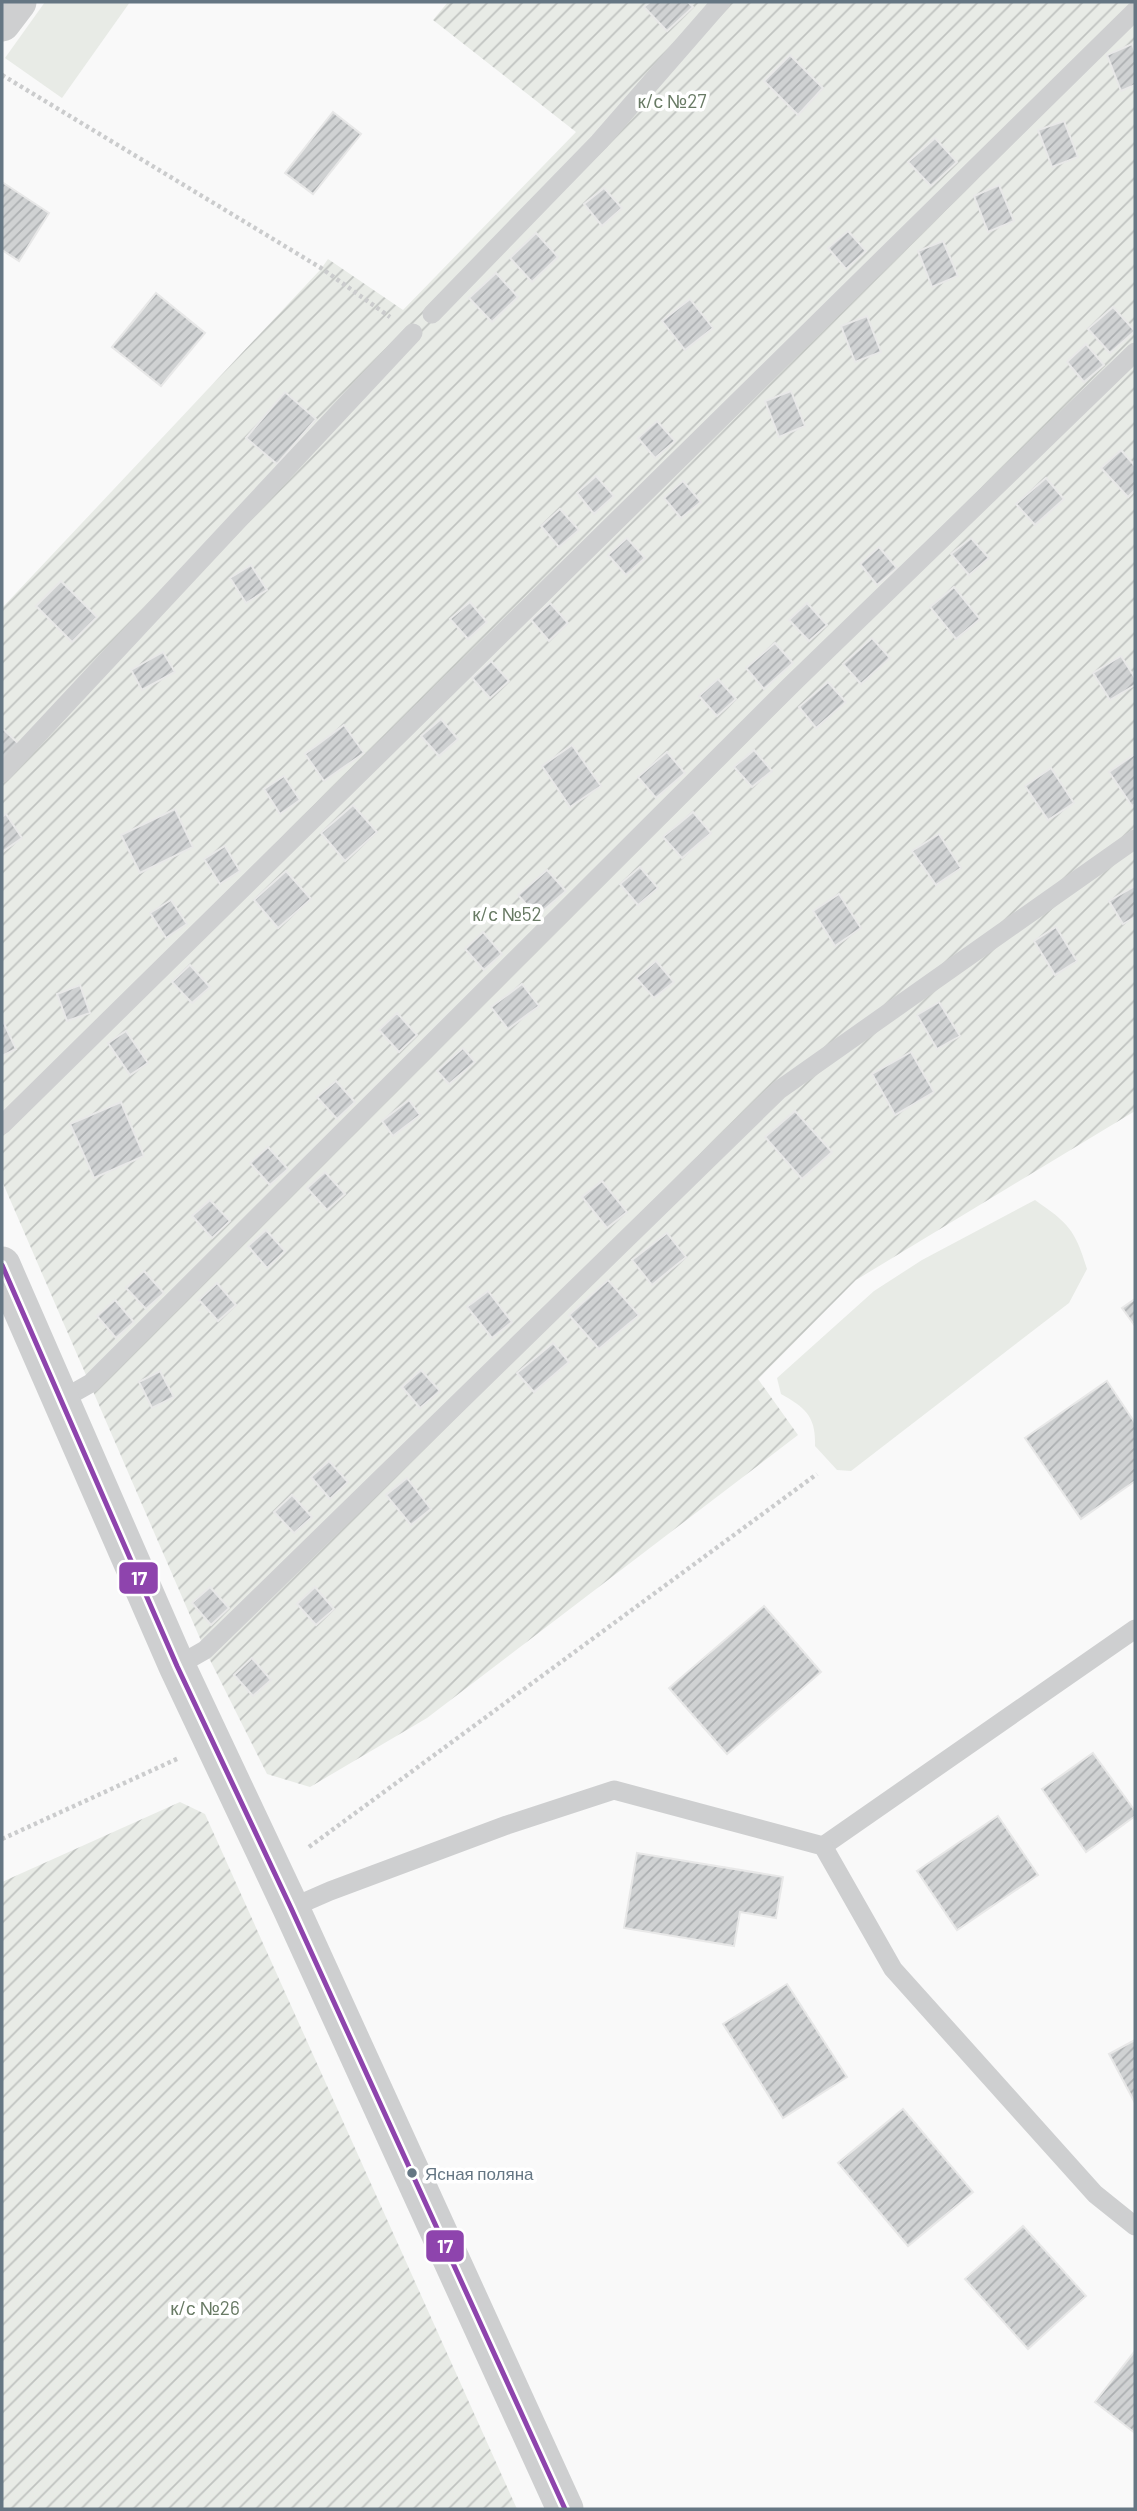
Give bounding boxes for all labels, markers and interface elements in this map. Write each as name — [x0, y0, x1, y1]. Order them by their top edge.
park label: к/с №27 — [638, 89, 706, 112]
park label: к/с №52 — [472, 902, 542, 925]
line badge: 17 — [118, 1561, 159, 1595]
text: 17 — [131, 1566, 148, 1589]
place label: Ясная поляна — [425, 2163, 534, 2183]
marker: Ясная поляна — [405, 2166, 419, 2180]
line badge: 17 — [425, 2229, 465, 2263]
text: 17 — [437, 2234, 454, 2257]
park label: к/с №26 — [170, 2296, 240, 2319]

